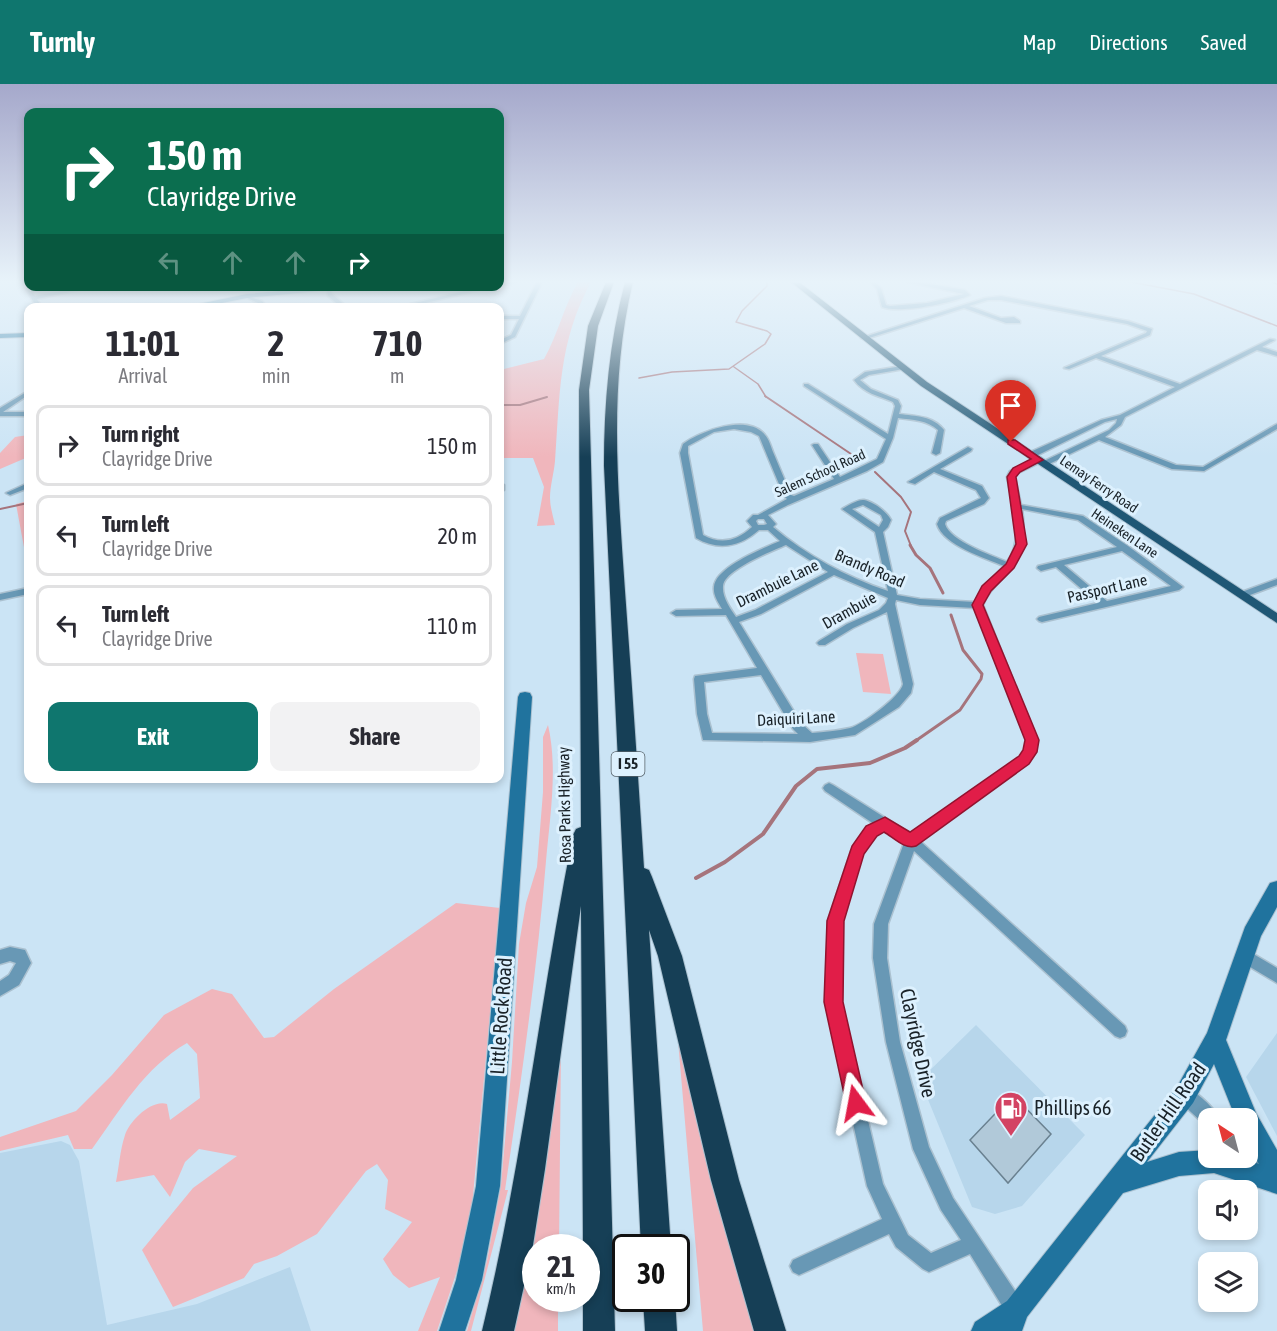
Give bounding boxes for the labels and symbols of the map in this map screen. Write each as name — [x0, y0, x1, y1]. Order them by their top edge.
pin — [985, 380, 1036, 442]
street label: Salem School Road — [772, 446, 868, 500]
street label: Lemay Ferry Road — [1057, 452, 1141, 516]
street label: Heineken Lane — [1089, 505, 1161, 561]
street label: Brandy Road — [832, 545, 908, 592]
street label: Drambuie Lane — [733, 555, 821, 611]
street label: Passport Lane — [1065, 570, 1149, 607]
street label: Drambuie — [819, 588, 879, 632]
street label: Daiquiri Lane — [756, 707, 836, 730]
street label: Rosa Parks Highway — [554, 746, 575, 863]
road number: I 55 — [612, 752, 644, 776]
street label: Little Rock Road — [485, 957, 516, 1075]
street label: Clayridge Drive — [896, 986, 941, 1099]
street label: Butler Hill Road — [1125, 1058, 1210, 1166]
position arrow — [824, 1071, 888, 1135]
fuel station icon: Phillips 66 — [993, 1090, 1029, 1137]
place label: Phillips 66 — [1034, 1096, 1111, 1119]
north arrow — [1198, 1108, 1258, 1168]
speed limit sign: 30 — [612, 1234, 690, 1312]

